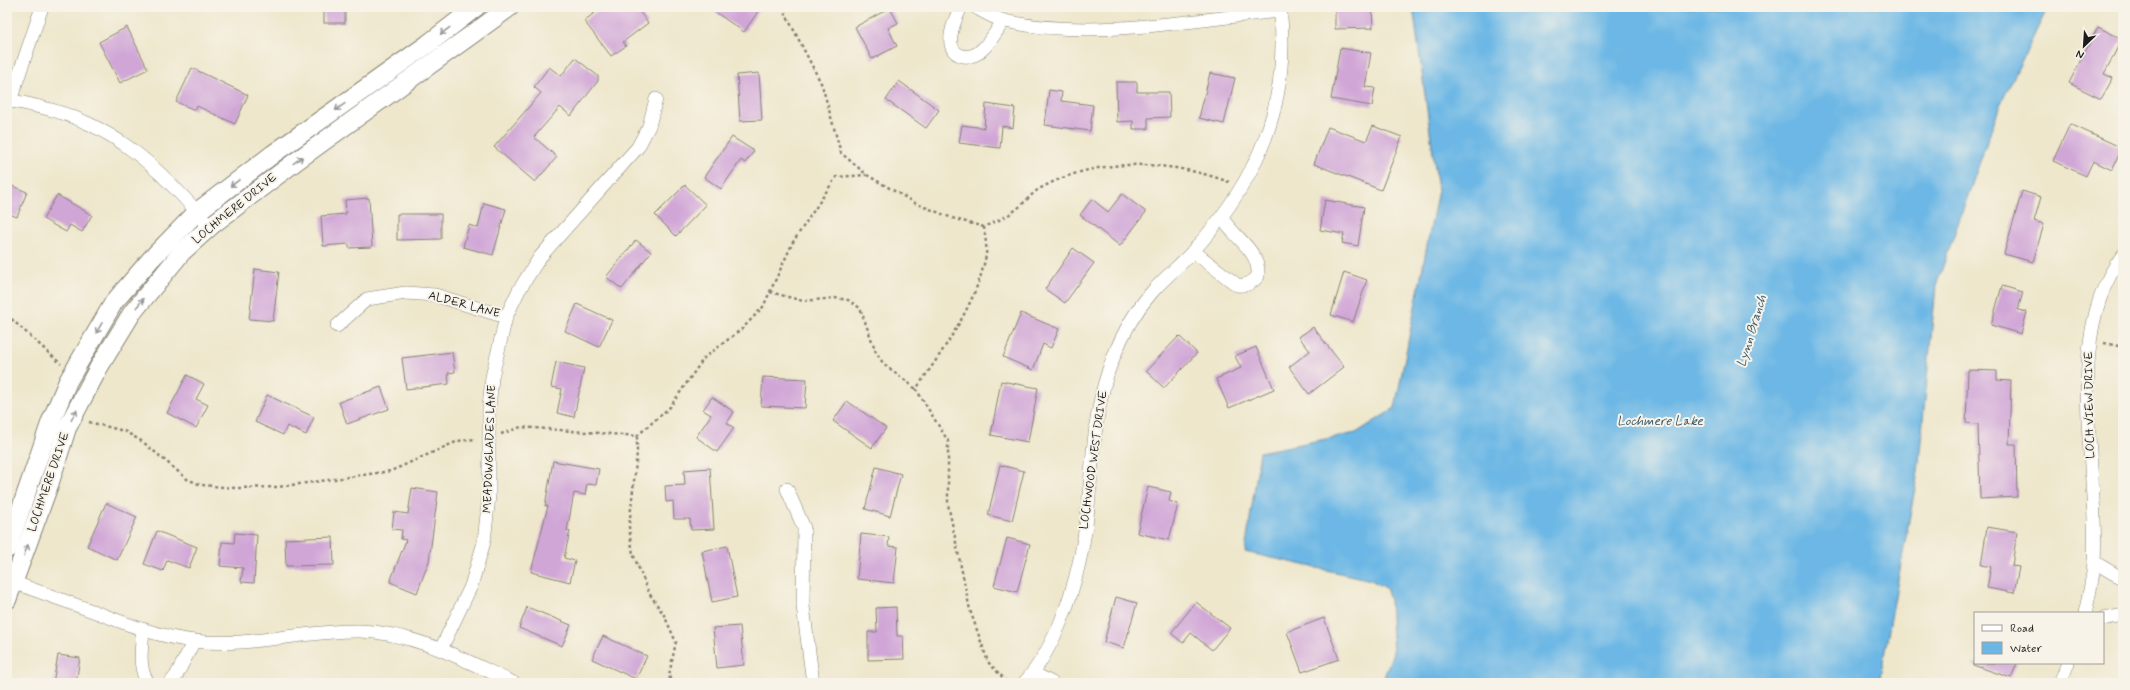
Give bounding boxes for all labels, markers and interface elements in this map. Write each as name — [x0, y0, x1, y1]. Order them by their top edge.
one-way arrow — [440, 26, 451, 35]
north arrow — [2064, 26, 2104, 66]
text: N — [2074, 46, 2086, 62]
one-way arrow — [335, 103, 346, 111]
one-way arrow — [292, 156, 303, 164]
street label: LOCHMERE DRIVE — [189, 170, 281, 248]
one-way arrow — [230, 179, 241, 188]
street label: ALDER LANE — [426, 288, 502, 322]
water label: Lynn Branch — [1733, 293, 1771, 369]
one-way arrow — [136, 298, 145, 309]
one-way arrow — [95, 322, 103, 334]
street label: LOCH VIEW DRIVE — [2081, 351, 2099, 459]
street label: MEADOWGLADES LANE — [480, 385, 500, 513]
street label: LOCHWOOD WEST DRIVE — [1076, 389, 1112, 530]
one-way arrow — [70, 409, 78, 421]
water label: Lochmere Lake — [1617, 413, 1704, 430]
street label: LOCHMERE DRIVE — [24, 430, 74, 534]
one-way arrow — [22, 545, 30, 557]
legend — [1974, 612, 2104, 664]
text: Road — [2010, 621, 2034, 637]
text: Water — [2010, 641, 2042, 657]

